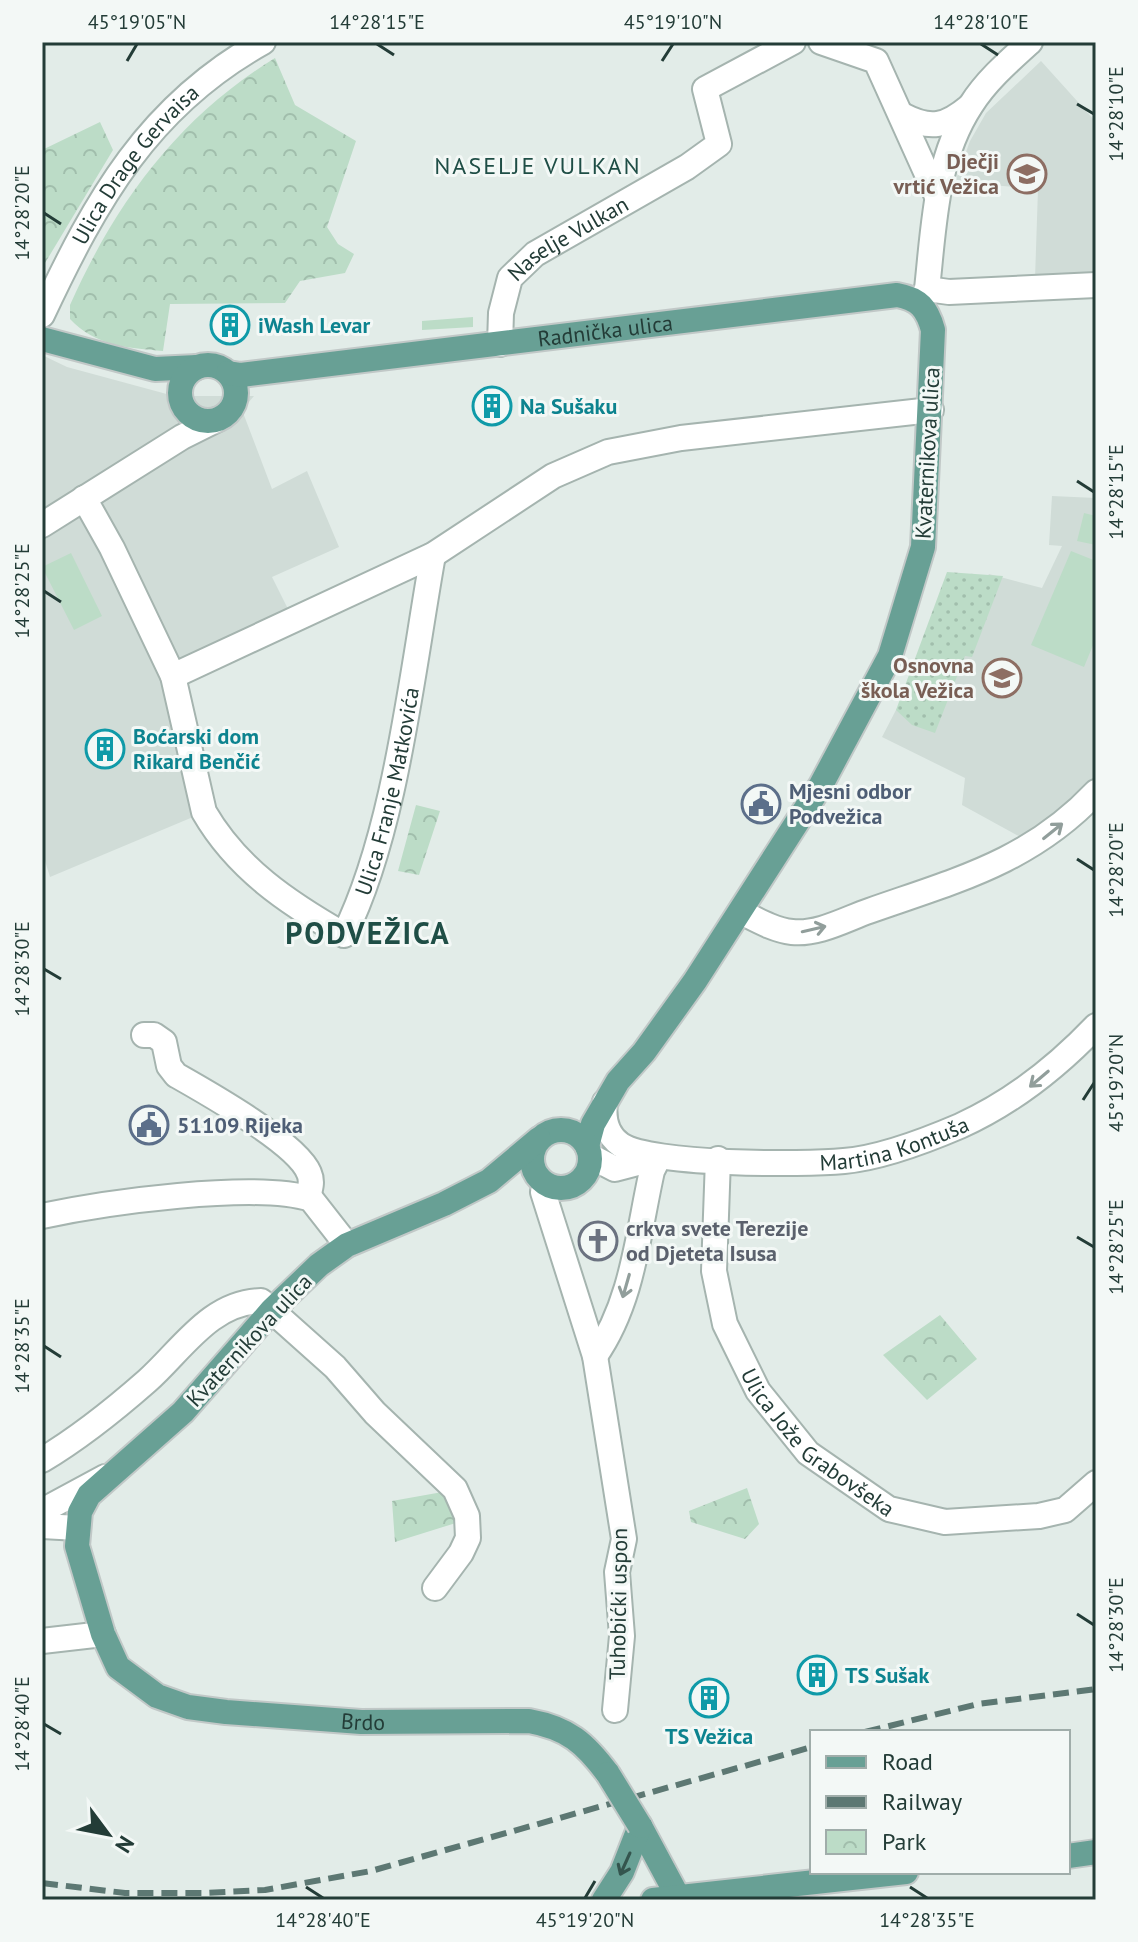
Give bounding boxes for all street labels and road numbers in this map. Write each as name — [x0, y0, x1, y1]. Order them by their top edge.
street label: Ulica Drage Gervaisa — [65, 78, 204, 249]
street label: Naselje Vulkan — [502, 190, 633, 287]
street label: Radnička ulica — [536, 308, 674, 353]
street label: Kvaternikova ulica — [909, 367, 945, 539]
street label: Ulica Franje Matkovića — [348, 685, 425, 899]
street label: Martina Kontuša — [819, 1110, 973, 1176]
street label: Kvaternikova ulica — [180, 1268, 318, 1412]
street label: Ulica Jože Grabovšeka — [735, 1364, 900, 1523]
street label: Tuhobićki uspon — [603, 1528, 633, 1680]
street label: Brdo — [340, 1707, 385, 1736]

